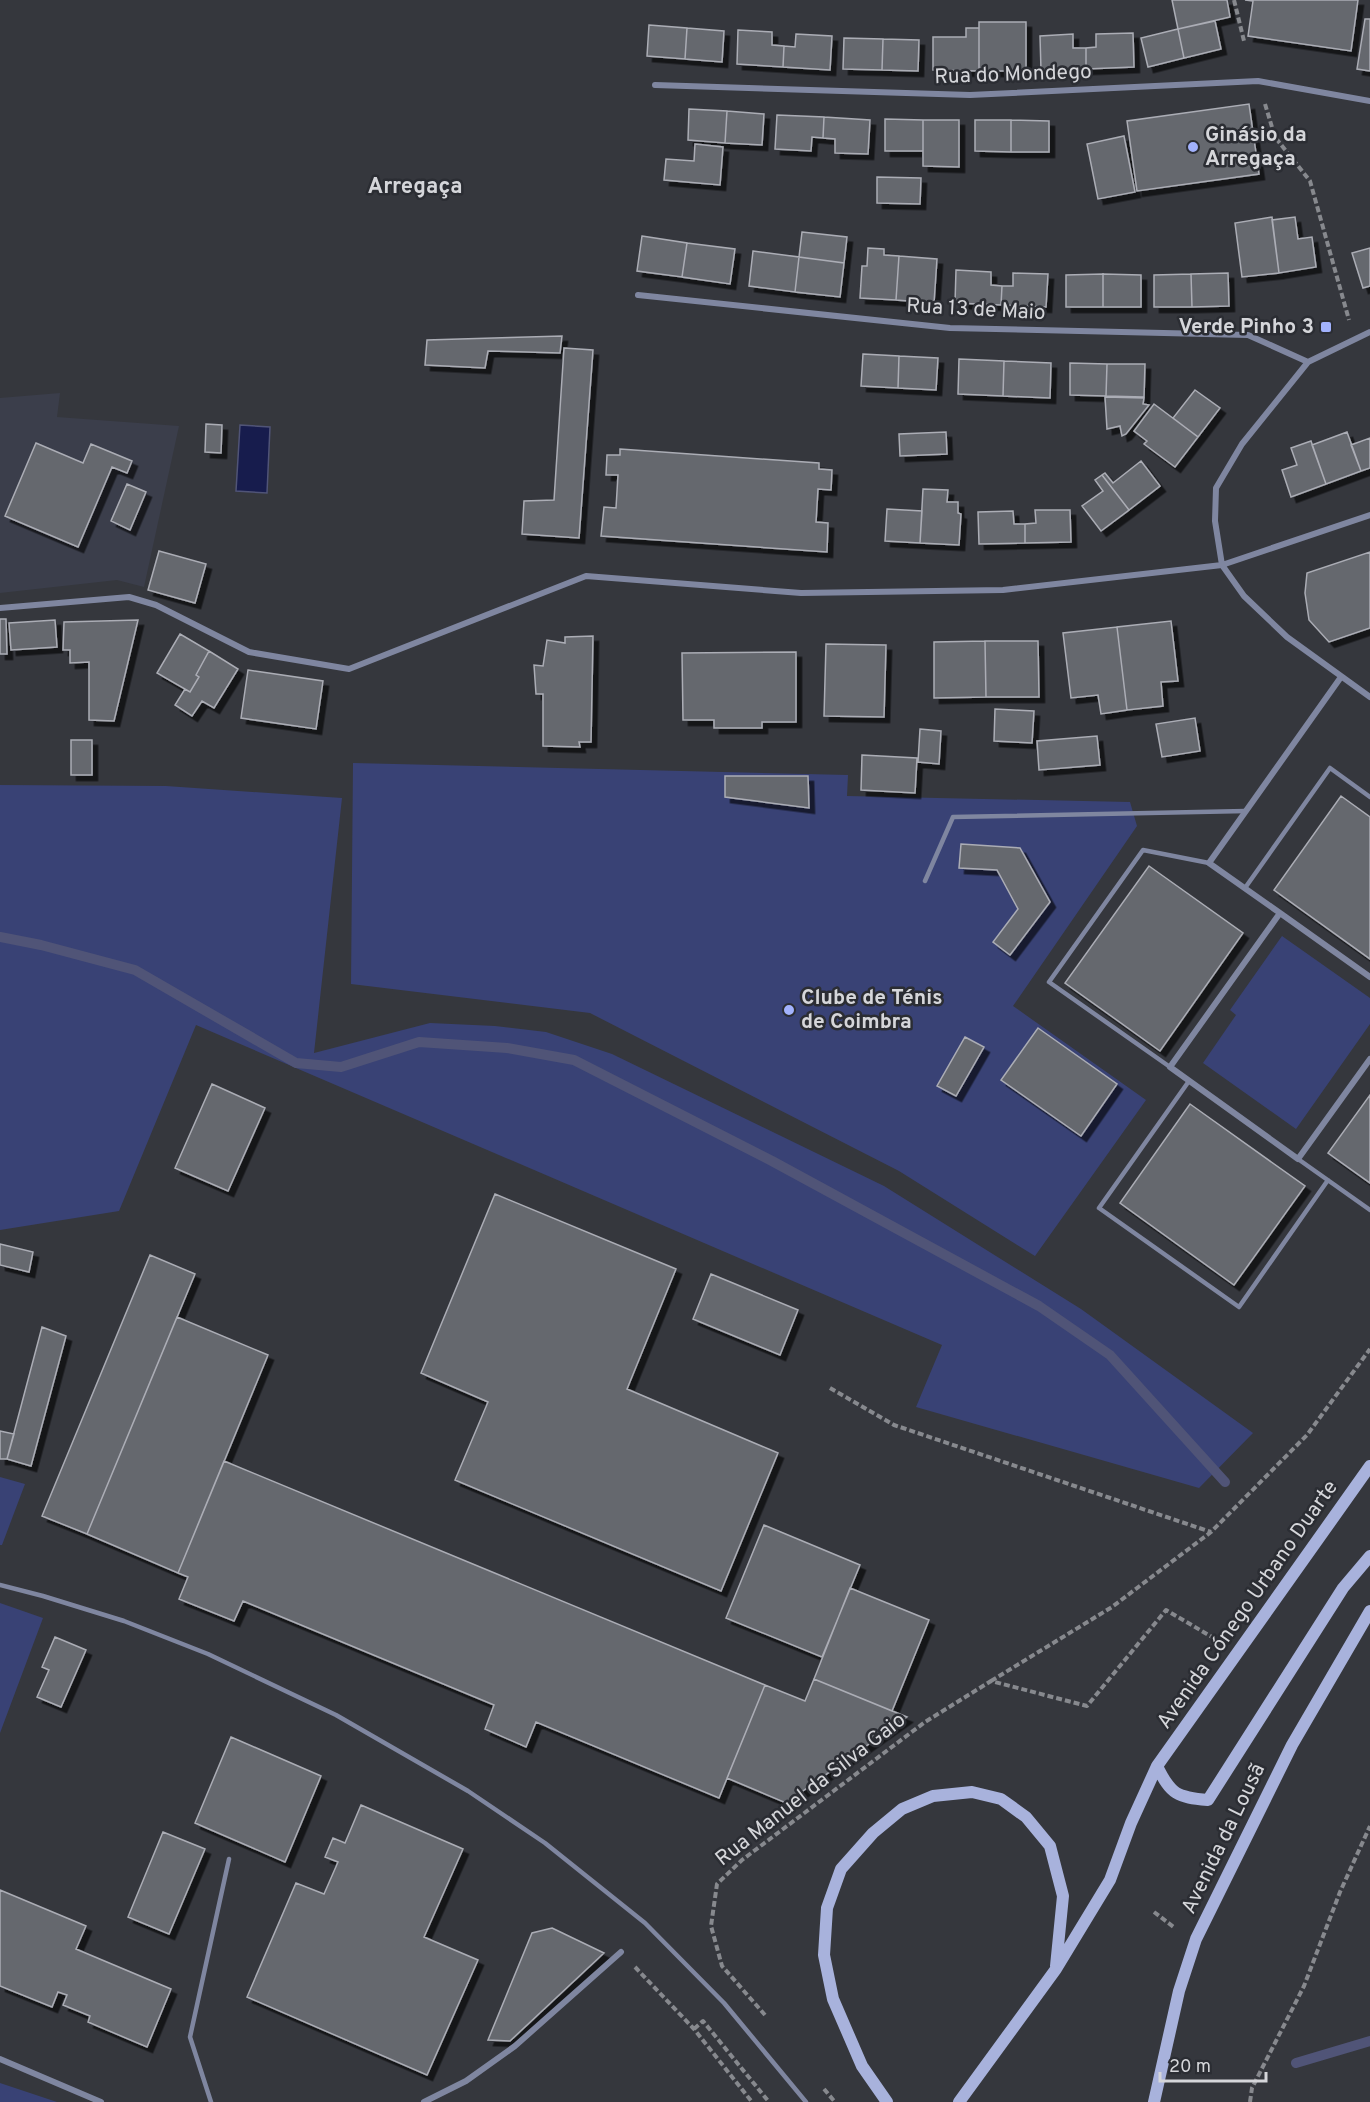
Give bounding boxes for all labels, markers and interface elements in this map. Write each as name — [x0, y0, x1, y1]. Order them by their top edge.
street label: Rua do Mondego — [934, 59, 1092, 91]
place label: Ginásio da Arregaça — [1205, 122, 1307, 173]
marker: Ginásio da Arregaça — [1186, 140, 1200, 154]
district label: Arregaça — [367, 174, 463, 201]
street label: Rua 13 de Maio — [906, 293, 1046, 327]
place label: Verde Pinho 3 — [1179, 314, 1314, 341]
marker: Verde Pinho 3 — [1319, 320, 1333, 334]
place label: Clube de Ténis de Coimbra — [801, 985, 942, 1036]
marker: Clube de Ténis de Coimbra — [782, 1003, 796, 1017]
street label: Avenida Cónego Urbano Duarte — [1152, 1475, 1344, 1735]
street label: Rua Manuel da Silva Gaio — [710, 1707, 912, 1873]
street label: Avenida da Lousã — [1176, 1759, 1272, 1919]
scale bar — [1160, 2045, 1266, 2083]
text: 20 m — [1169, 2056, 1211, 2079]

